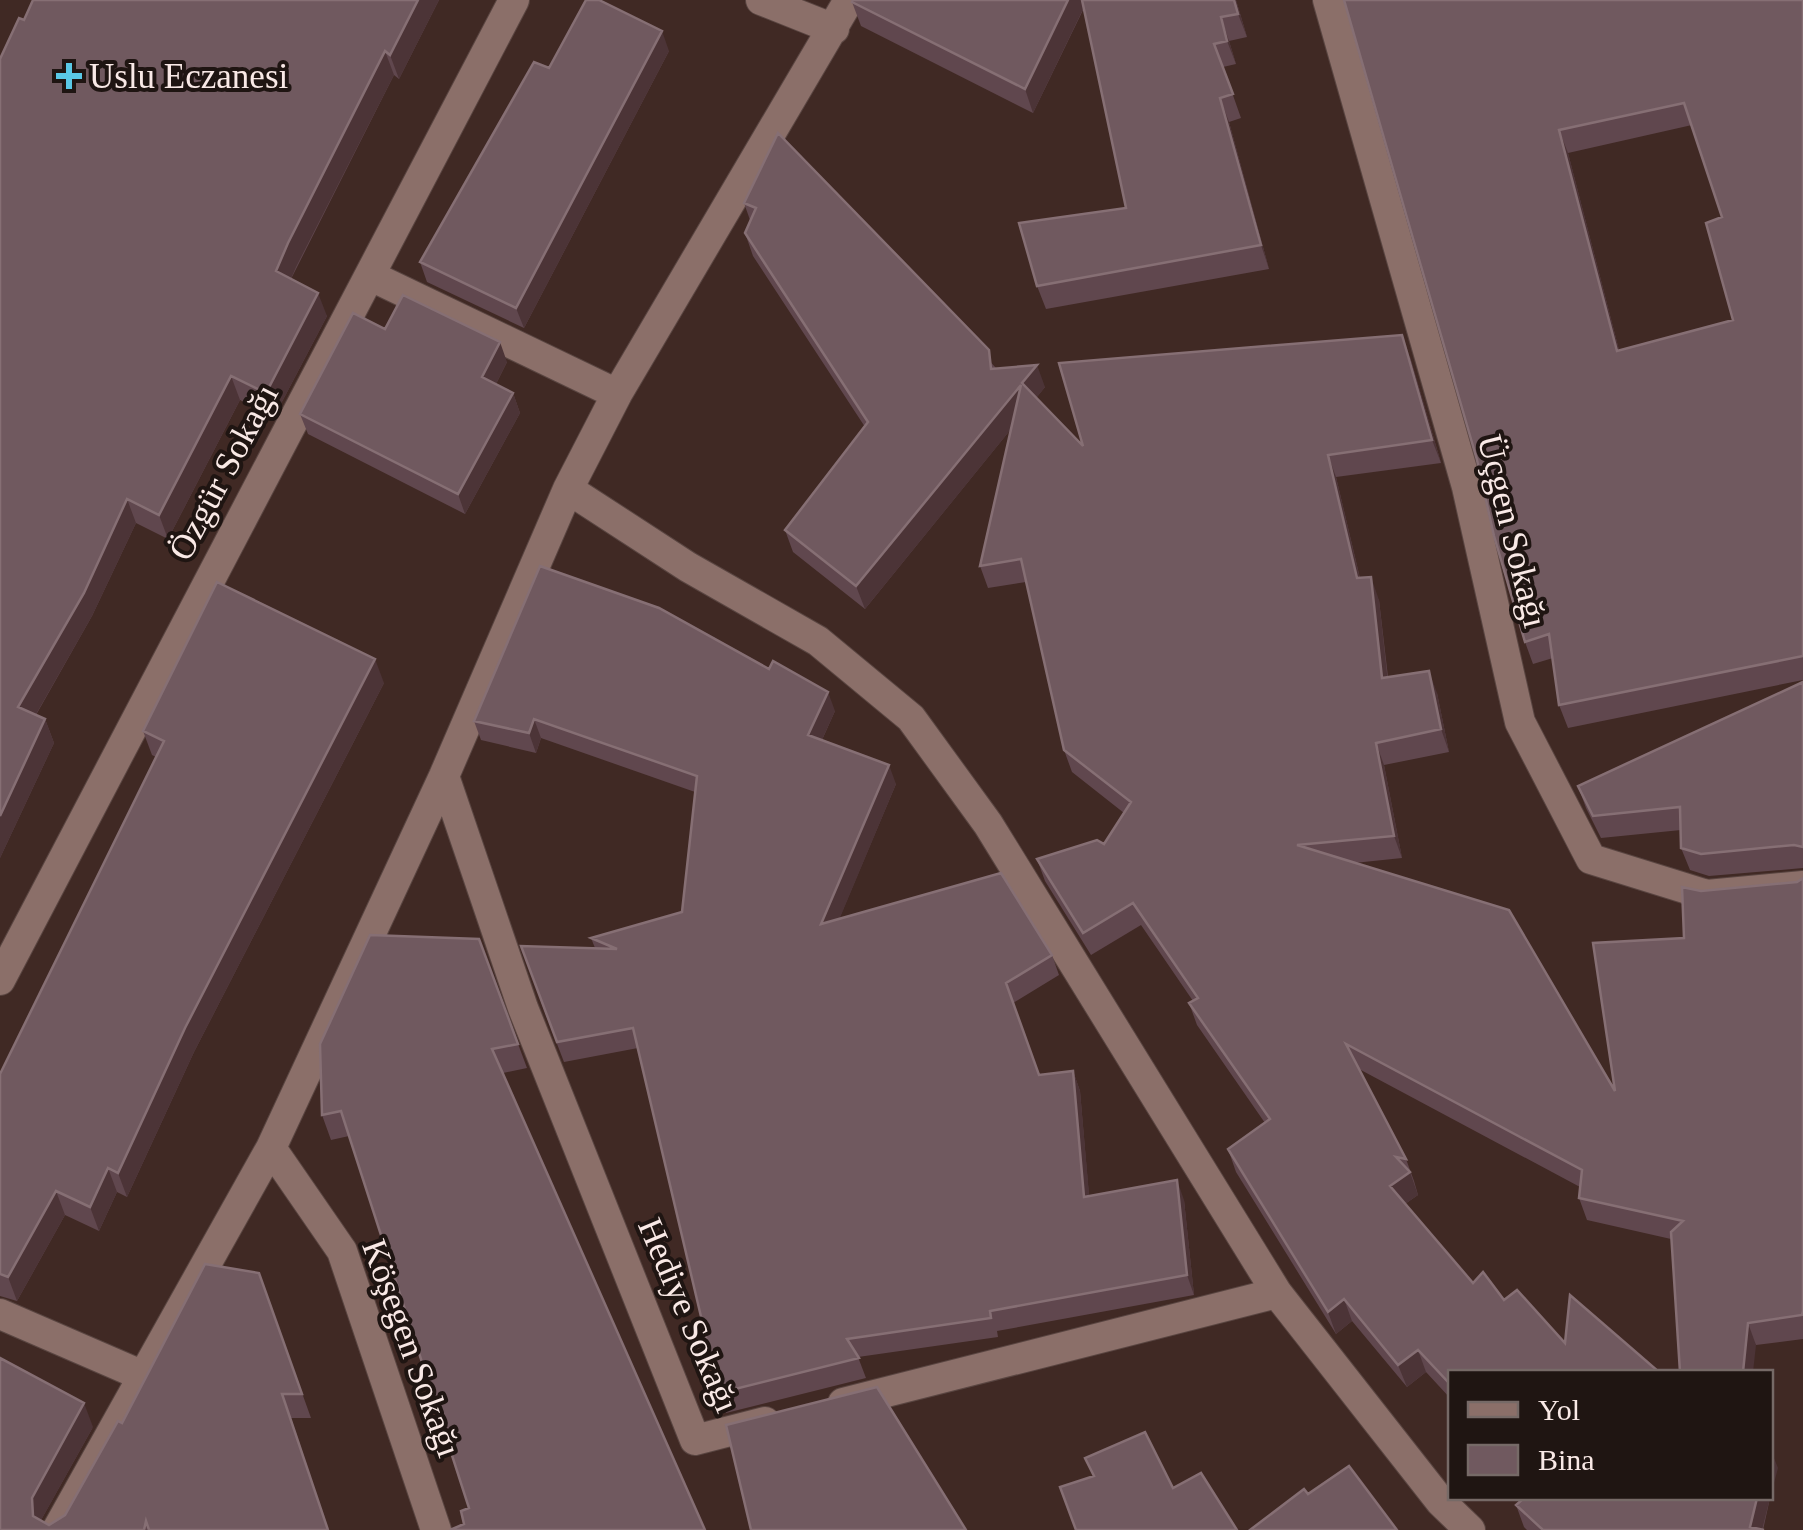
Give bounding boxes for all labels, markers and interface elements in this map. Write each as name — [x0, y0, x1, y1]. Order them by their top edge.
place label: Uslu Eczanesi — [89, 57, 289, 96]
marker: Uslu Eczanesi — [58, 65, 80, 87]
street label: Özgür Sokağı — [161, 377, 286, 567]
street label: Üçgen Sokağı — [1470, 431, 1555, 632]
street label: Hediye Sokağı — [630, 1212, 747, 1418]
street label: Köşegen Sokağı — [354, 1234, 469, 1462]
legend — [1448, 1370, 1773, 1500]
text: Yol — [1538, 1393, 1580, 1426]
text: Bina — [1538, 1443, 1595, 1476]

